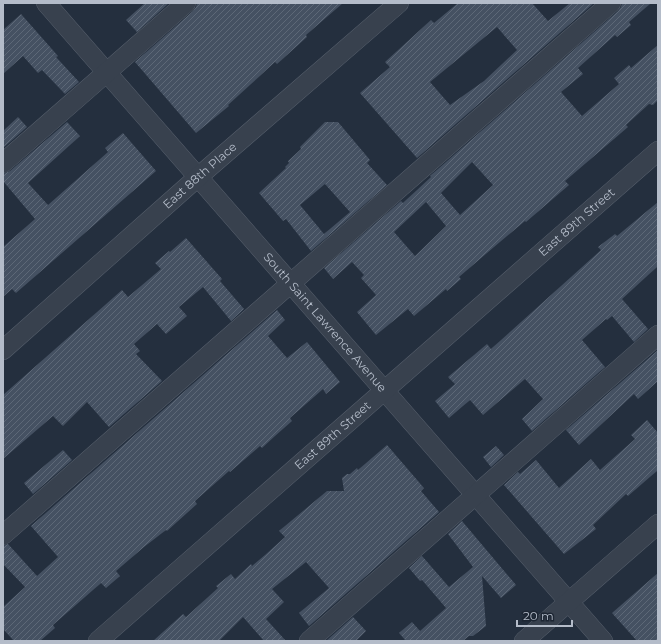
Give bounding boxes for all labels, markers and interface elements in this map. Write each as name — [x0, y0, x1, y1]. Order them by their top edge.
street label: East 88th Place — [160, 139, 240, 212]
street label: East 89th Street — [535, 184, 618, 259]
street label: South Saint Lawrence Avenue — [260, 249, 390, 395]
street label: East 89th Street — [291, 398, 374, 473]
scale bar — [517, 602, 572, 628]
text: 20 m — [523, 608, 554, 623]

